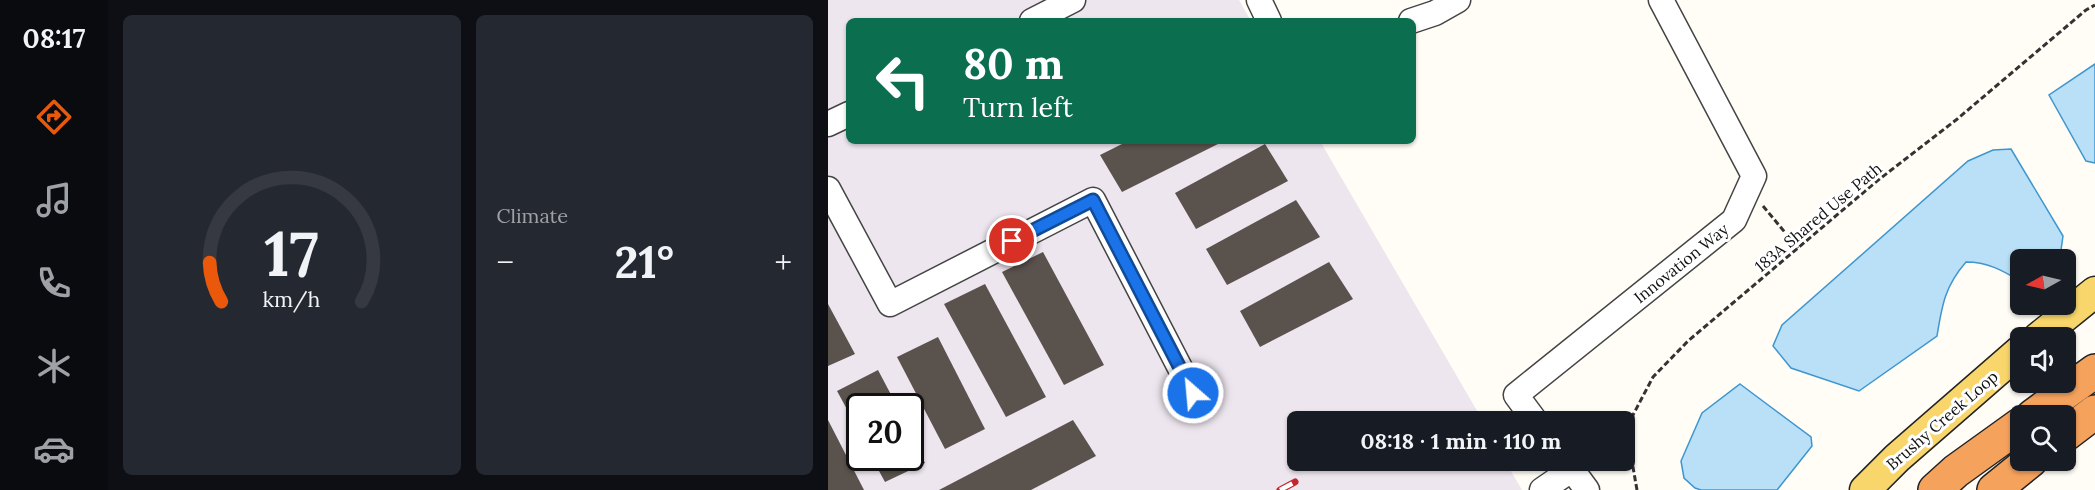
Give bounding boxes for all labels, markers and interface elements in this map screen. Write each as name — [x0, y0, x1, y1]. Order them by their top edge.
text: 08:17 — [23, 21, 86, 55]
text: 80 m — [963, 37, 1063, 91]
icon: left — [864, 42, 942, 120]
text: Turn left — [963, 90, 1073, 124]
icon: directions — [33, 96, 75, 138]
street label: 183A Shared Use Path — [1750, 158, 1886, 276]
icon: music — [33, 179, 75, 221]
text: Climate — [497, 203, 568, 228]
text: 17 — [264, 213, 319, 293]
pin — [986, 215, 1037, 266]
street label: Innovation Way — [1630, 218, 1733, 307]
icon: arrive — [995, 224, 1028, 257]
text: 21° — [615, 233, 674, 290]
text: − — [497, 241, 514, 283]
text: + — [774, 241, 792, 283]
north arrow — [2010, 249, 2076, 315]
map controls — [2010, 249, 2076, 471]
icon: phone — [33, 262, 75, 304]
text: km/h — [263, 285, 321, 313]
button: sound — [2010, 327, 2076, 393]
icon: climate — [33, 345, 75, 387]
position arrow — [1161, 361, 1225, 425]
street label: Brushy Creek Loop — [1882, 366, 2002, 474]
speed limit sign: 20 — [846, 393, 924, 471]
button: search — [2010, 405, 2076, 471]
text: 08:18 · 1 min · 110 m — [1361, 427, 1561, 455]
icon: car — [33, 428, 75, 470]

